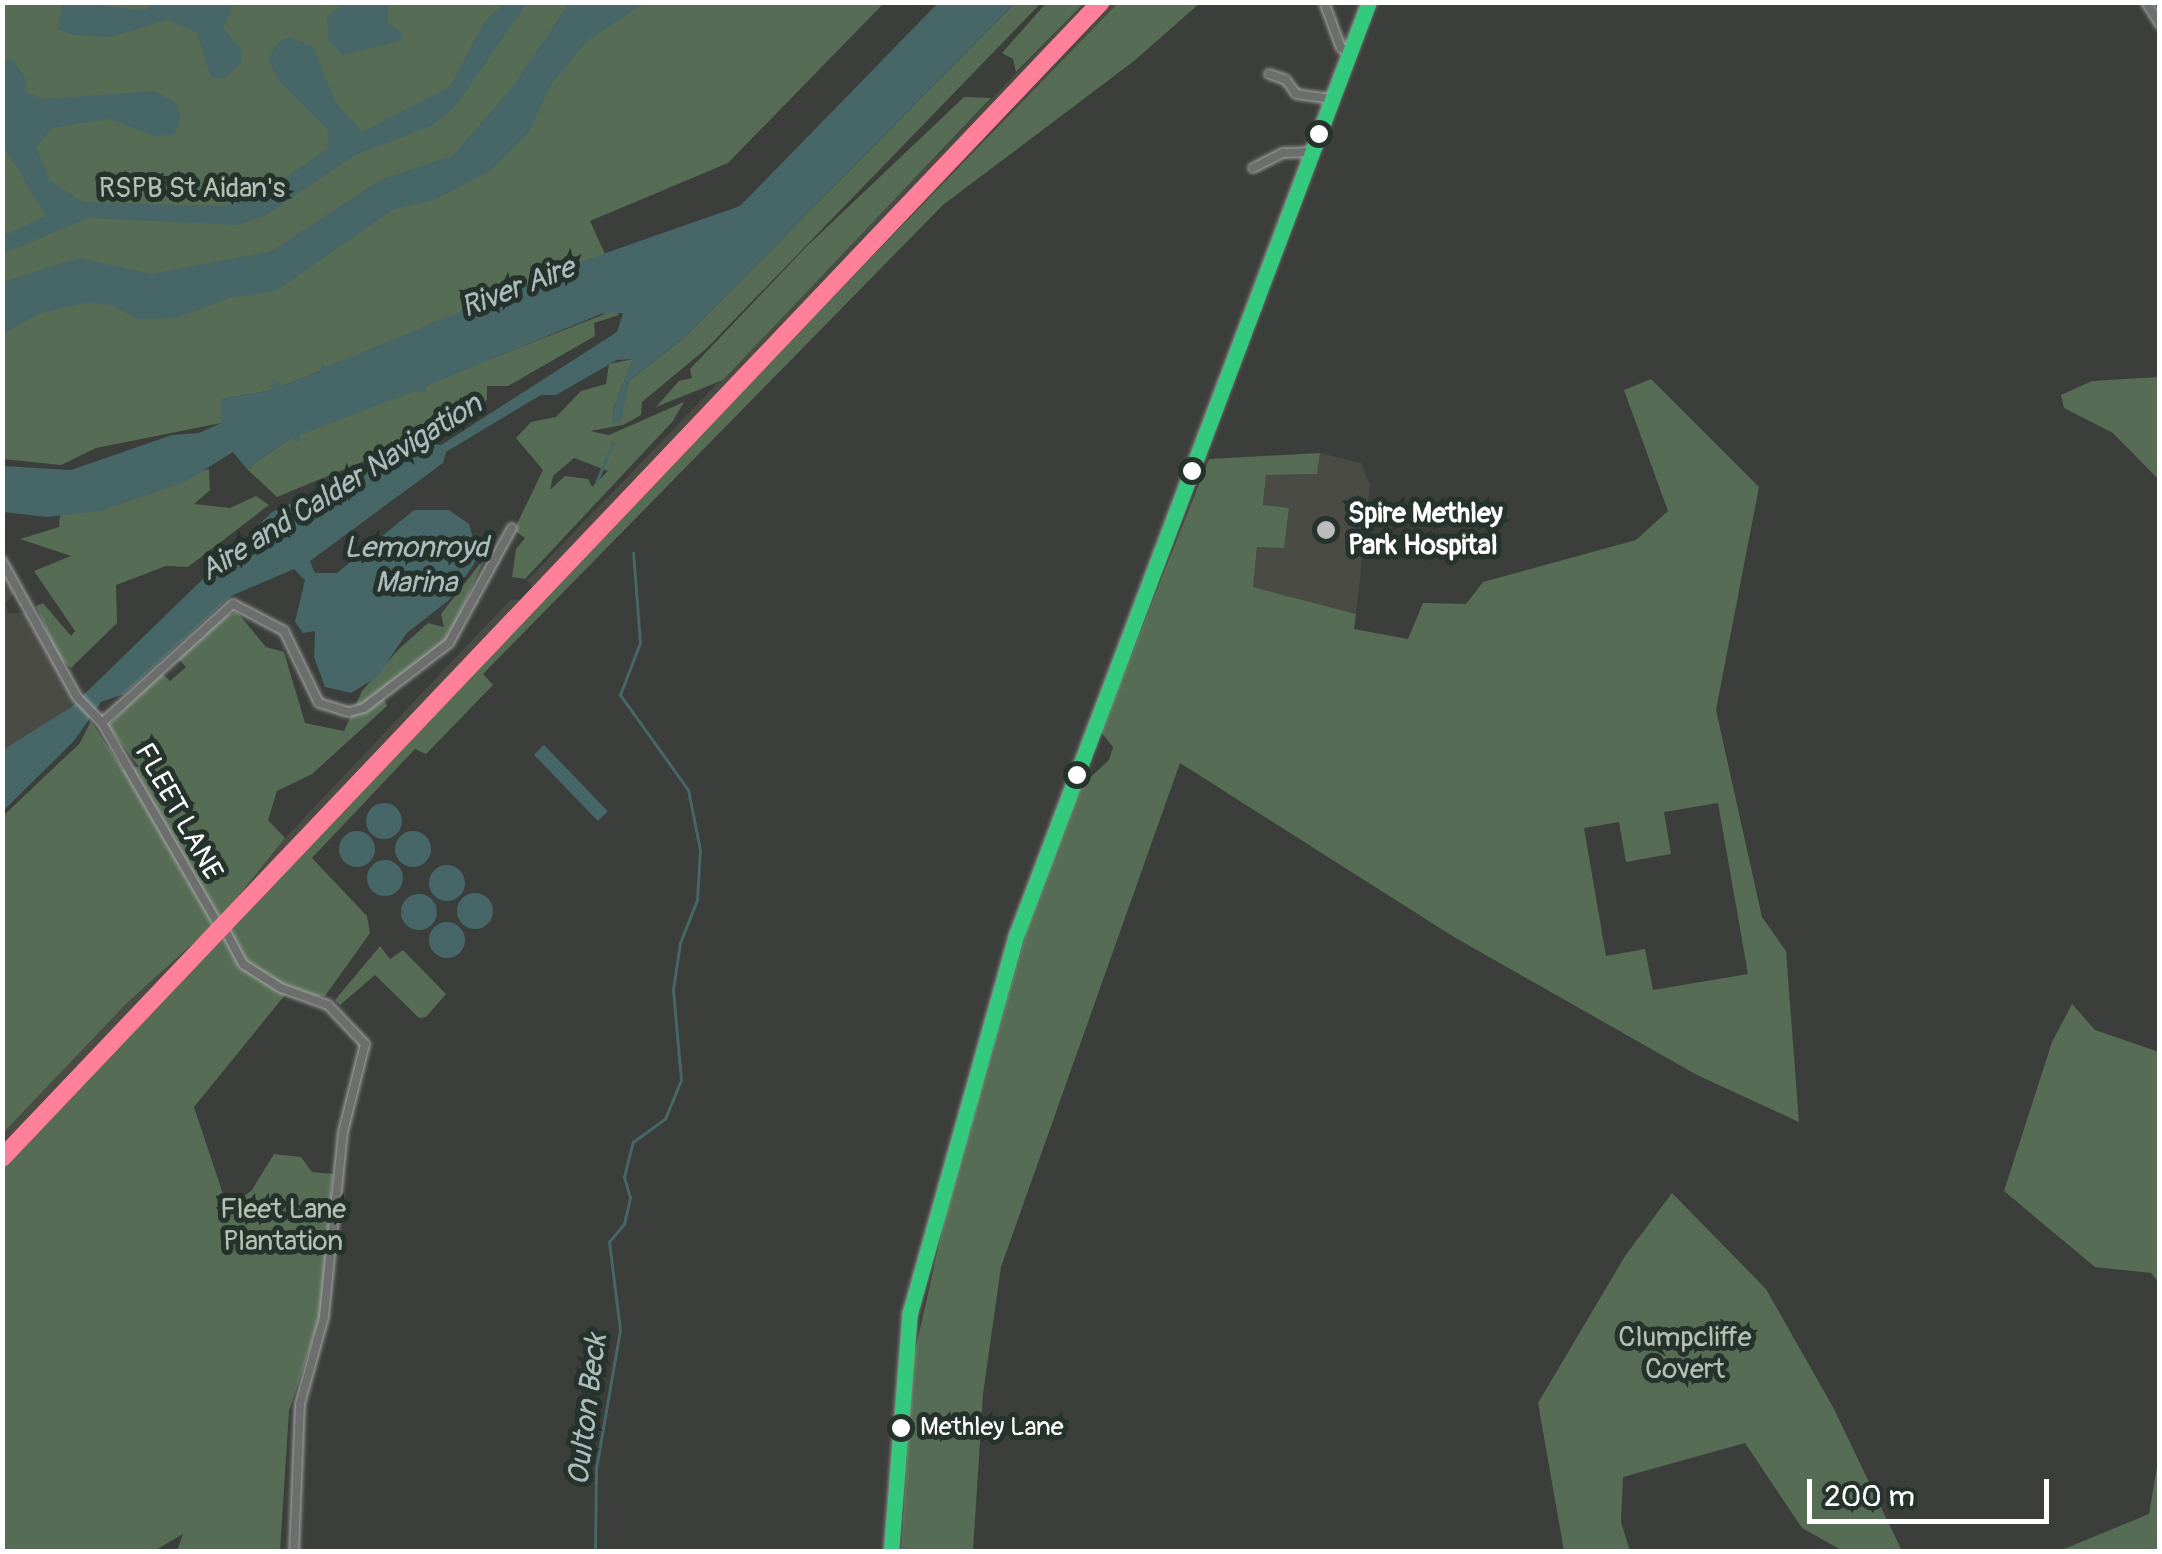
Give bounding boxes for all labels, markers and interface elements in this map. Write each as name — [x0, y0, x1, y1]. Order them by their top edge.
unlabelled marker — [1309, 124, 1329, 144]
park label: RSPB St Aidan's — [99, 172, 285, 206]
water label: River Aire — [456, 250, 580, 326]
water label: Aire and Calder Navigation — [193, 386, 489, 590]
unlabelled marker — [1182, 461, 1202, 481]
place label: Spire Methley Park Hospital — [1348, 497, 1503, 563]
marker: Spire Methley Park Hospital — [1313, 517, 1339, 543]
water label: Lemonroyd Marina — [344, 530, 488, 600]
street label: FLEET LANE — [127, 738, 229, 886]
unlabelled marker — [1067, 765, 1087, 785]
park label: Fleet Lane Plantation — [220, 1193, 346, 1259]
park label: Clumpcliffe Covert — [1618, 1321, 1752, 1387]
water label: Oulton Beck — [561, 1332, 615, 1488]
place label: Methley Lane — [920, 1412, 1063, 1444]
marker: Methley Lane — [891, 1418, 911, 1438]
scale bar — [1812, 1459, 2054, 1521]
text: 200 m — [1824, 1478, 1915, 1515]

